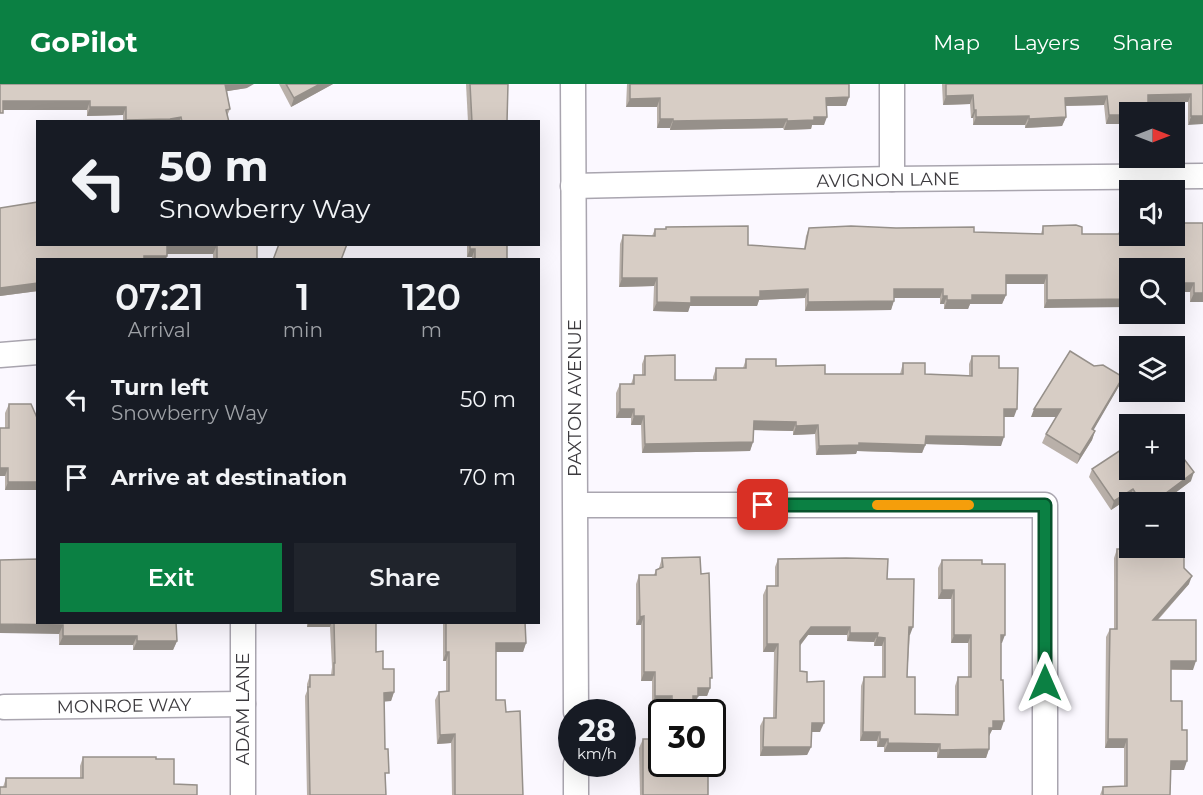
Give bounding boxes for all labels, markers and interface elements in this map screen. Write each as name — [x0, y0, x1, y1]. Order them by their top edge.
text: GoPilot — [30, 25, 138, 59]
text: Map — [933, 30, 980, 55]
text: Layers — [1013, 30, 1080, 55]
text: Share — [1113, 30, 1173, 55]
north arrow — [1119, 102, 1185, 168]
map controls — [1119, 102, 1185, 558]
text: 50 m — [159, 140, 268, 192]
icon: left — [60, 144, 138, 222]
street label: AVIGNON LANE — [816, 168, 960, 192]
button: sound — [1119, 180, 1185, 246]
text: Snowberry Way — [159, 192, 370, 225]
button: search — [1119, 258, 1185, 324]
text: 07:21 — [115, 275, 204, 319]
text: 1 — [296, 275, 310, 319]
text: 120 — [402, 275, 461, 319]
text: Arrival — [128, 318, 191, 342]
text: min — [283, 318, 323, 342]
text: m — [421, 318, 442, 342]
street label: PAXTON AVENUE — [564, 319, 586, 477]
button: layers — [1119, 336, 1185, 402]
text: Turn left — [111, 374, 209, 401]
icon: left — [60, 383, 93, 416]
text: 50 m — [460, 386, 516, 413]
text: Snowberry Way — [111, 401, 268, 425]
button: + — [1119, 414, 1185, 480]
icon: arrive — [60, 461, 93, 494]
text: Arrive at destination — [111, 464, 347, 491]
text: 70 m — [460, 464, 516, 491]
pin — [737, 479, 788, 530]
icon: arrive — [746, 488, 779, 521]
button: − — [1119, 492, 1185, 558]
button: Exit — [60, 543, 282, 612]
button: Share — [294, 543, 516, 612]
position arrow — [1013, 651, 1077, 715]
street label: ADAM LANE — [232, 653, 254, 765]
street label: MONROE WAY — [56, 694, 192, 718]
speed limit sign: 30 — [648, 699, 726, 777]
text: 28 — [578, 712, 616, 749]
text: km/h — [577, 744, 617, 763]

